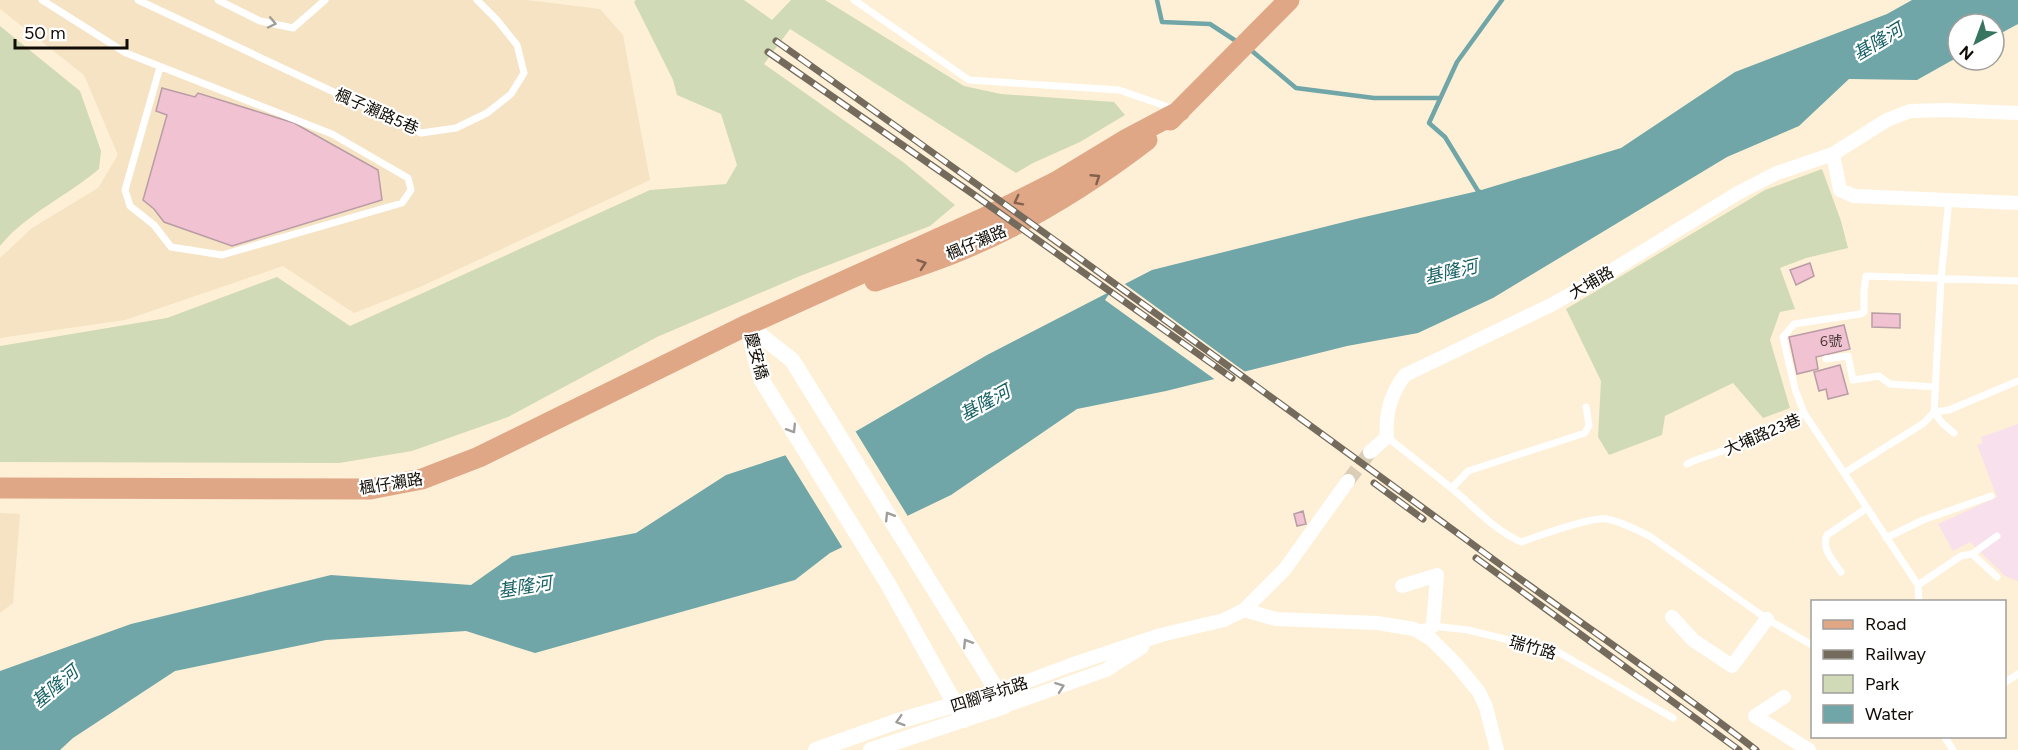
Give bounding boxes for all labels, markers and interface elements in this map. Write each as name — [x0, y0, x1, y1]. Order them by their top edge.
scale bar — [15, 12, 128, 50]
north arrow — [1946, 12, 2006, 72]
one-way arrow — [266, 16, 276, 29]
water label: 基隆河 — [1849, 17, 1909, 65]
text: 50 m — [24, 22, 66, 44]
text: N — [1956, 42, 1977, 64]
street label: 楓子瀨路5巷 — [332, 85, 421, 138]
one-way arrow — [1089, 174, 1100, 185]
one-way arrow — [1014, 193, 1025, 205]
street label: 楓仔瀨路 — [943, 221, 1009, 264]
water label: 基隆河 — [1422, 255, 1483, 289]
one-way arrow — [916, 259, 926, 272]
street label: 大埔路 — [1566, 262, 1617, 303]
street label: 慶安橋 — [741, 330, 772, 382]
house number: 6號 — [1820, 333, 1842, 350]
water label: 基隆河 — [956, 379, 1017, 426]
street label: 大埔路23巷 — [1721, 410, 1803, 459]
one-way arrow — [784, 423, 796, 433]
street label: 楓仔瀨路 — [358, 469, 424, 498]
one-way arrow — [884, 512, 896, 522]
water label: 基隆河 — [497, 571, 556, 602]
legend — [1811, 600, 2006, 738]
text: Road — [1865, 613, 1906, 635]
street label: 瑞竹路 — [1507, 632, 1559, 663]
one-way arrow — [964, 638, 975, 649]
text: Railway — [1865, 643, 1927, 665]
water label: 基隆河 — [27, 659, 85, 713]
street label: 四腳亭坑路 — [948, 673, 1030, 716]
text: Park — [1865, 673, 1900, 695]
one-way arrow — [1054, 681, 1065, 694]
text: Water — [1865, 703, 1913, 725]
one-way arrow — [895, 714, 905, 726]

